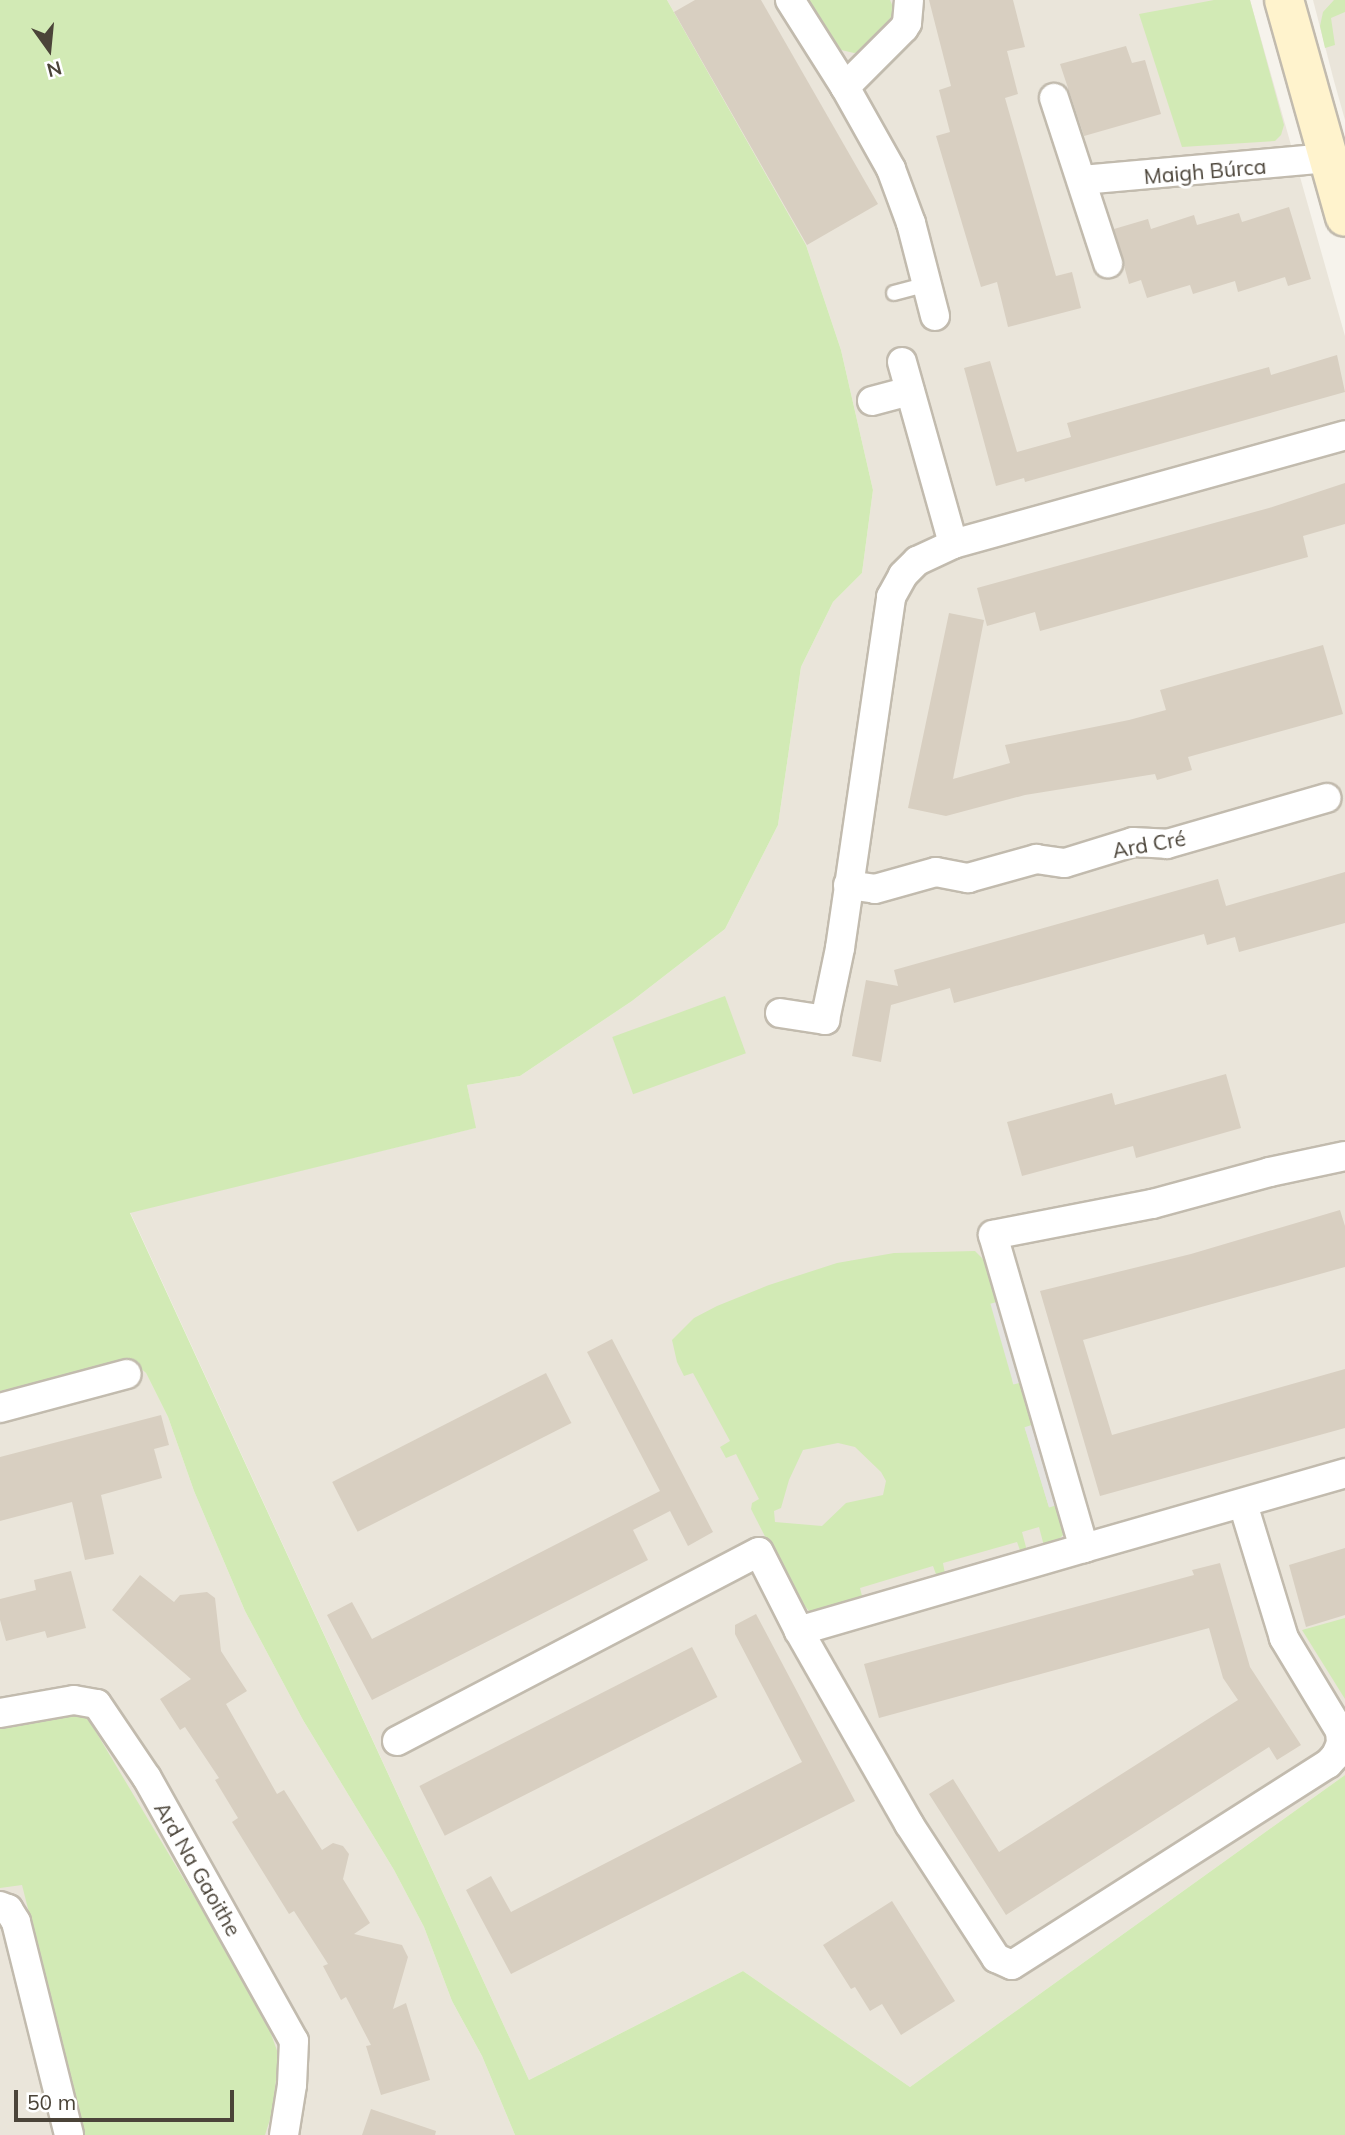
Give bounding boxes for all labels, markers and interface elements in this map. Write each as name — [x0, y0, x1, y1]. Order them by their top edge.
north arrow — [14, 14, 84, 84]
text: N — [44, 56, 64, 83]
street label: Maigh Búrca — [1143, 153, 1267, 189]
street label: Ard Cré — [1110, 825, 1188, 863]
street label: Ard Na Gaoithe — [149, 1797, 247, 1941]
scale bar — [18, 2076, 238, 2120]
text: 50 m — [27, 2089, 76, 2115]

